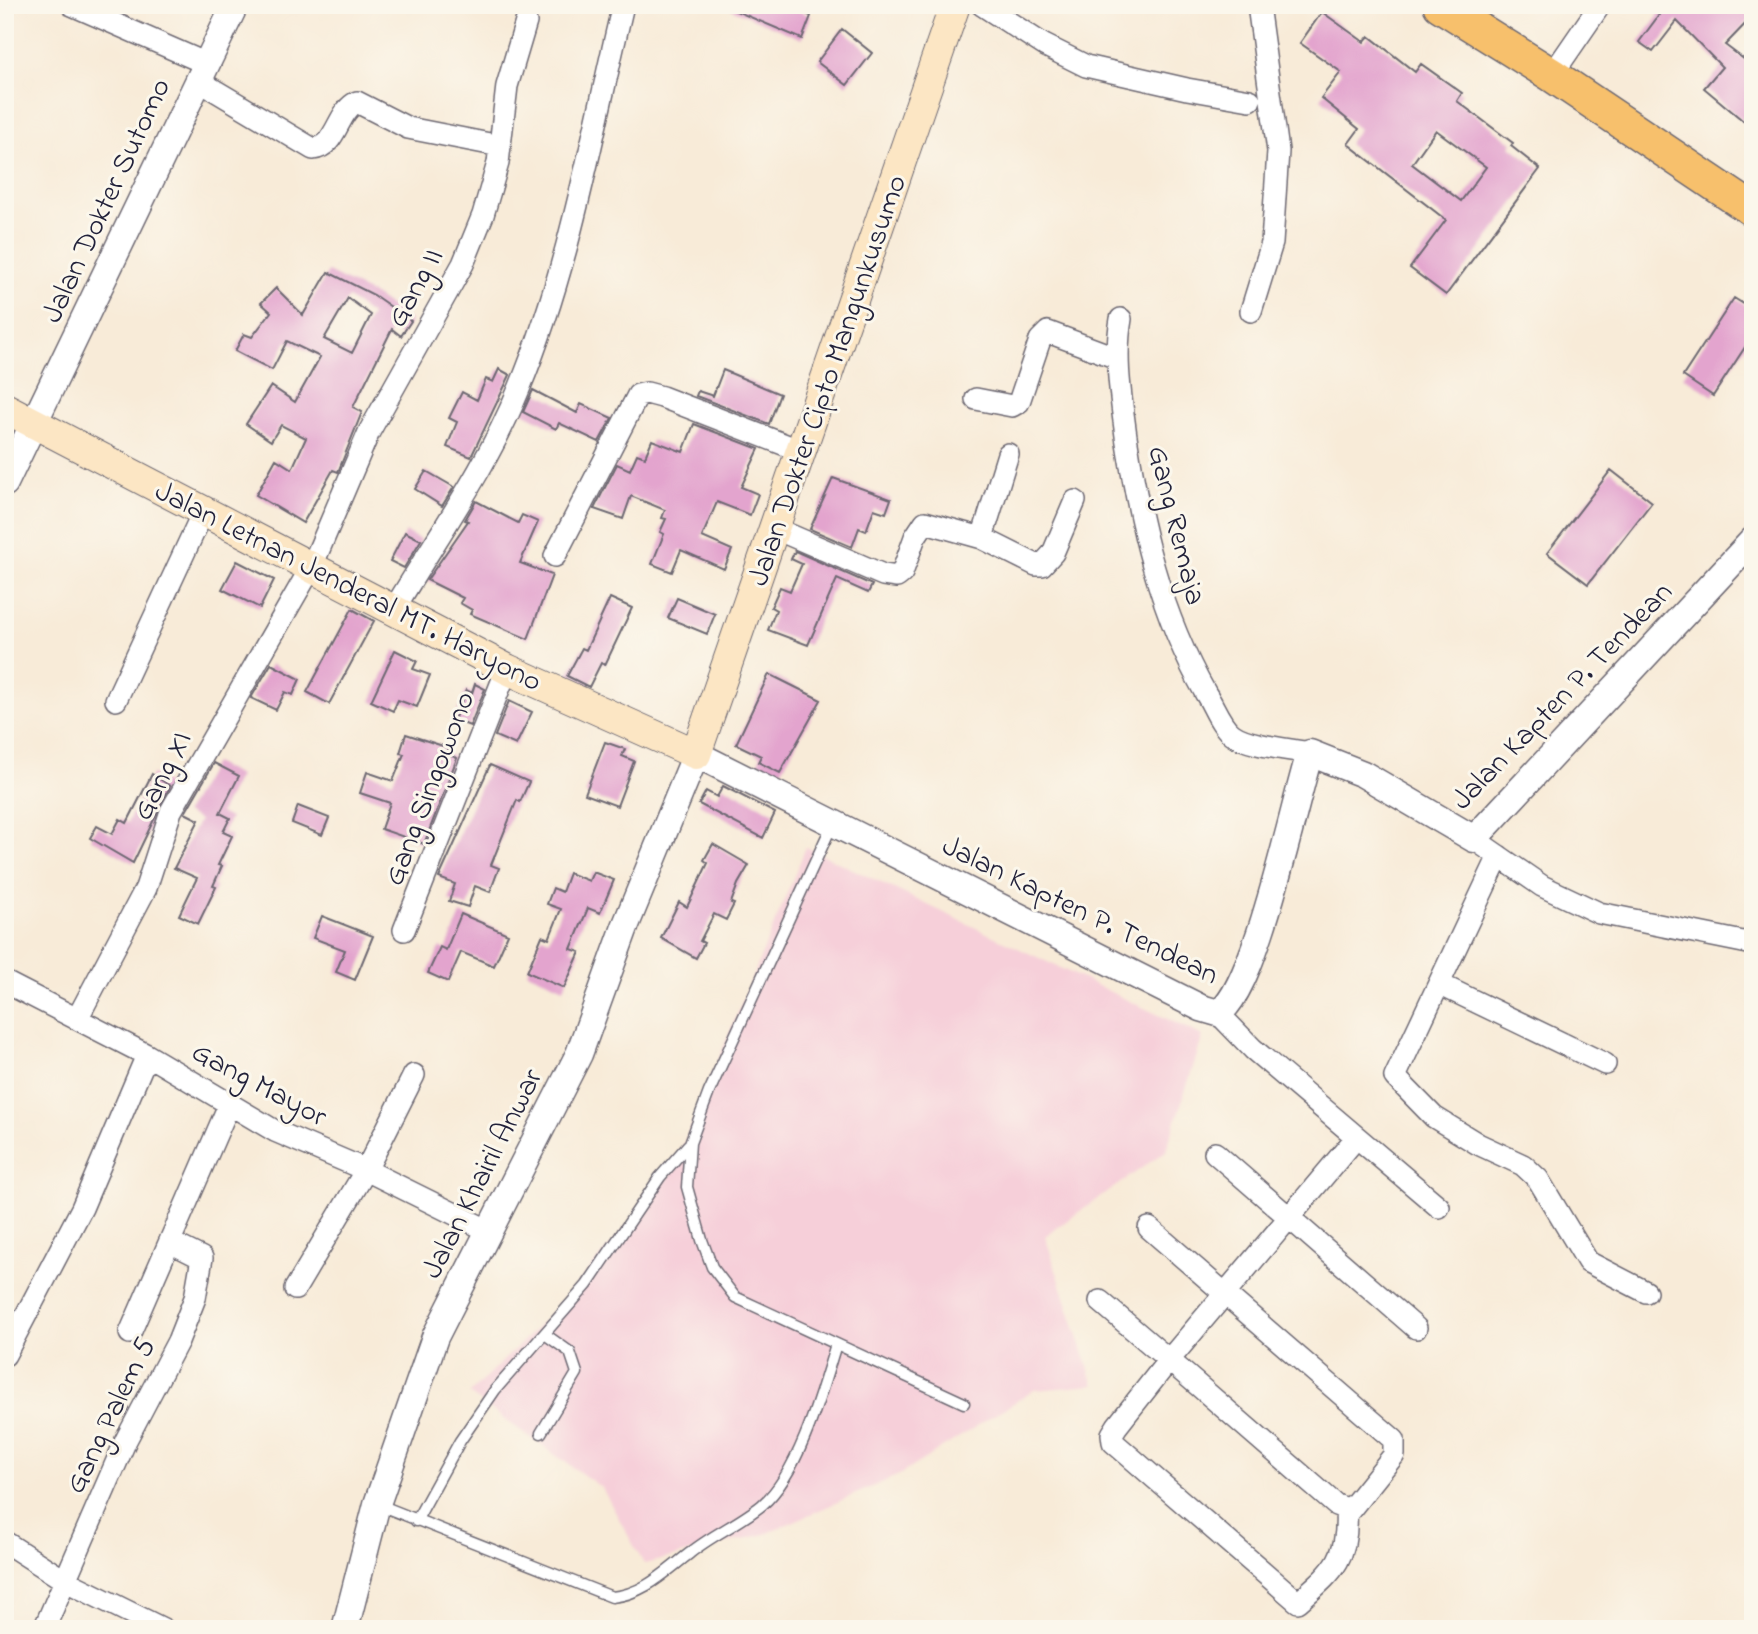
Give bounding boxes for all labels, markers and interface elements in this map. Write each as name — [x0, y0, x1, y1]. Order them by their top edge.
street label: Jalan Dokter Sutomo — [32, 72, 184, 331]
street label: Jalan Dokter Cipto Mangunkusumo — [738, 170, 920, 592]
street label: Gang II — [377, 241, 456, 336]
street label: Gang Remaja — [1134, 442, 1216, 610]
street label: Jalan Letnan Jenderal MT. Haryono — [147, 471, 549, 705]
street label: Jalan Kapten P. Tendean — [1442, 573, 1684, 821]
street label: Gang Singowono — [374, 686, 488, 893]
street label: Gang XI — [122, 724, 205, 829]
street label: Jalan Kapten P. Tendean — [934, 825, 1226, 998]
street label: Gang Mayor — [183, 1032, 335, 1140]
street label: Jalan Khairil Anwar — [412, 1061, 556, 1287]
street label: Gang Palem 5 — [55, 1331, 169, 1502]

